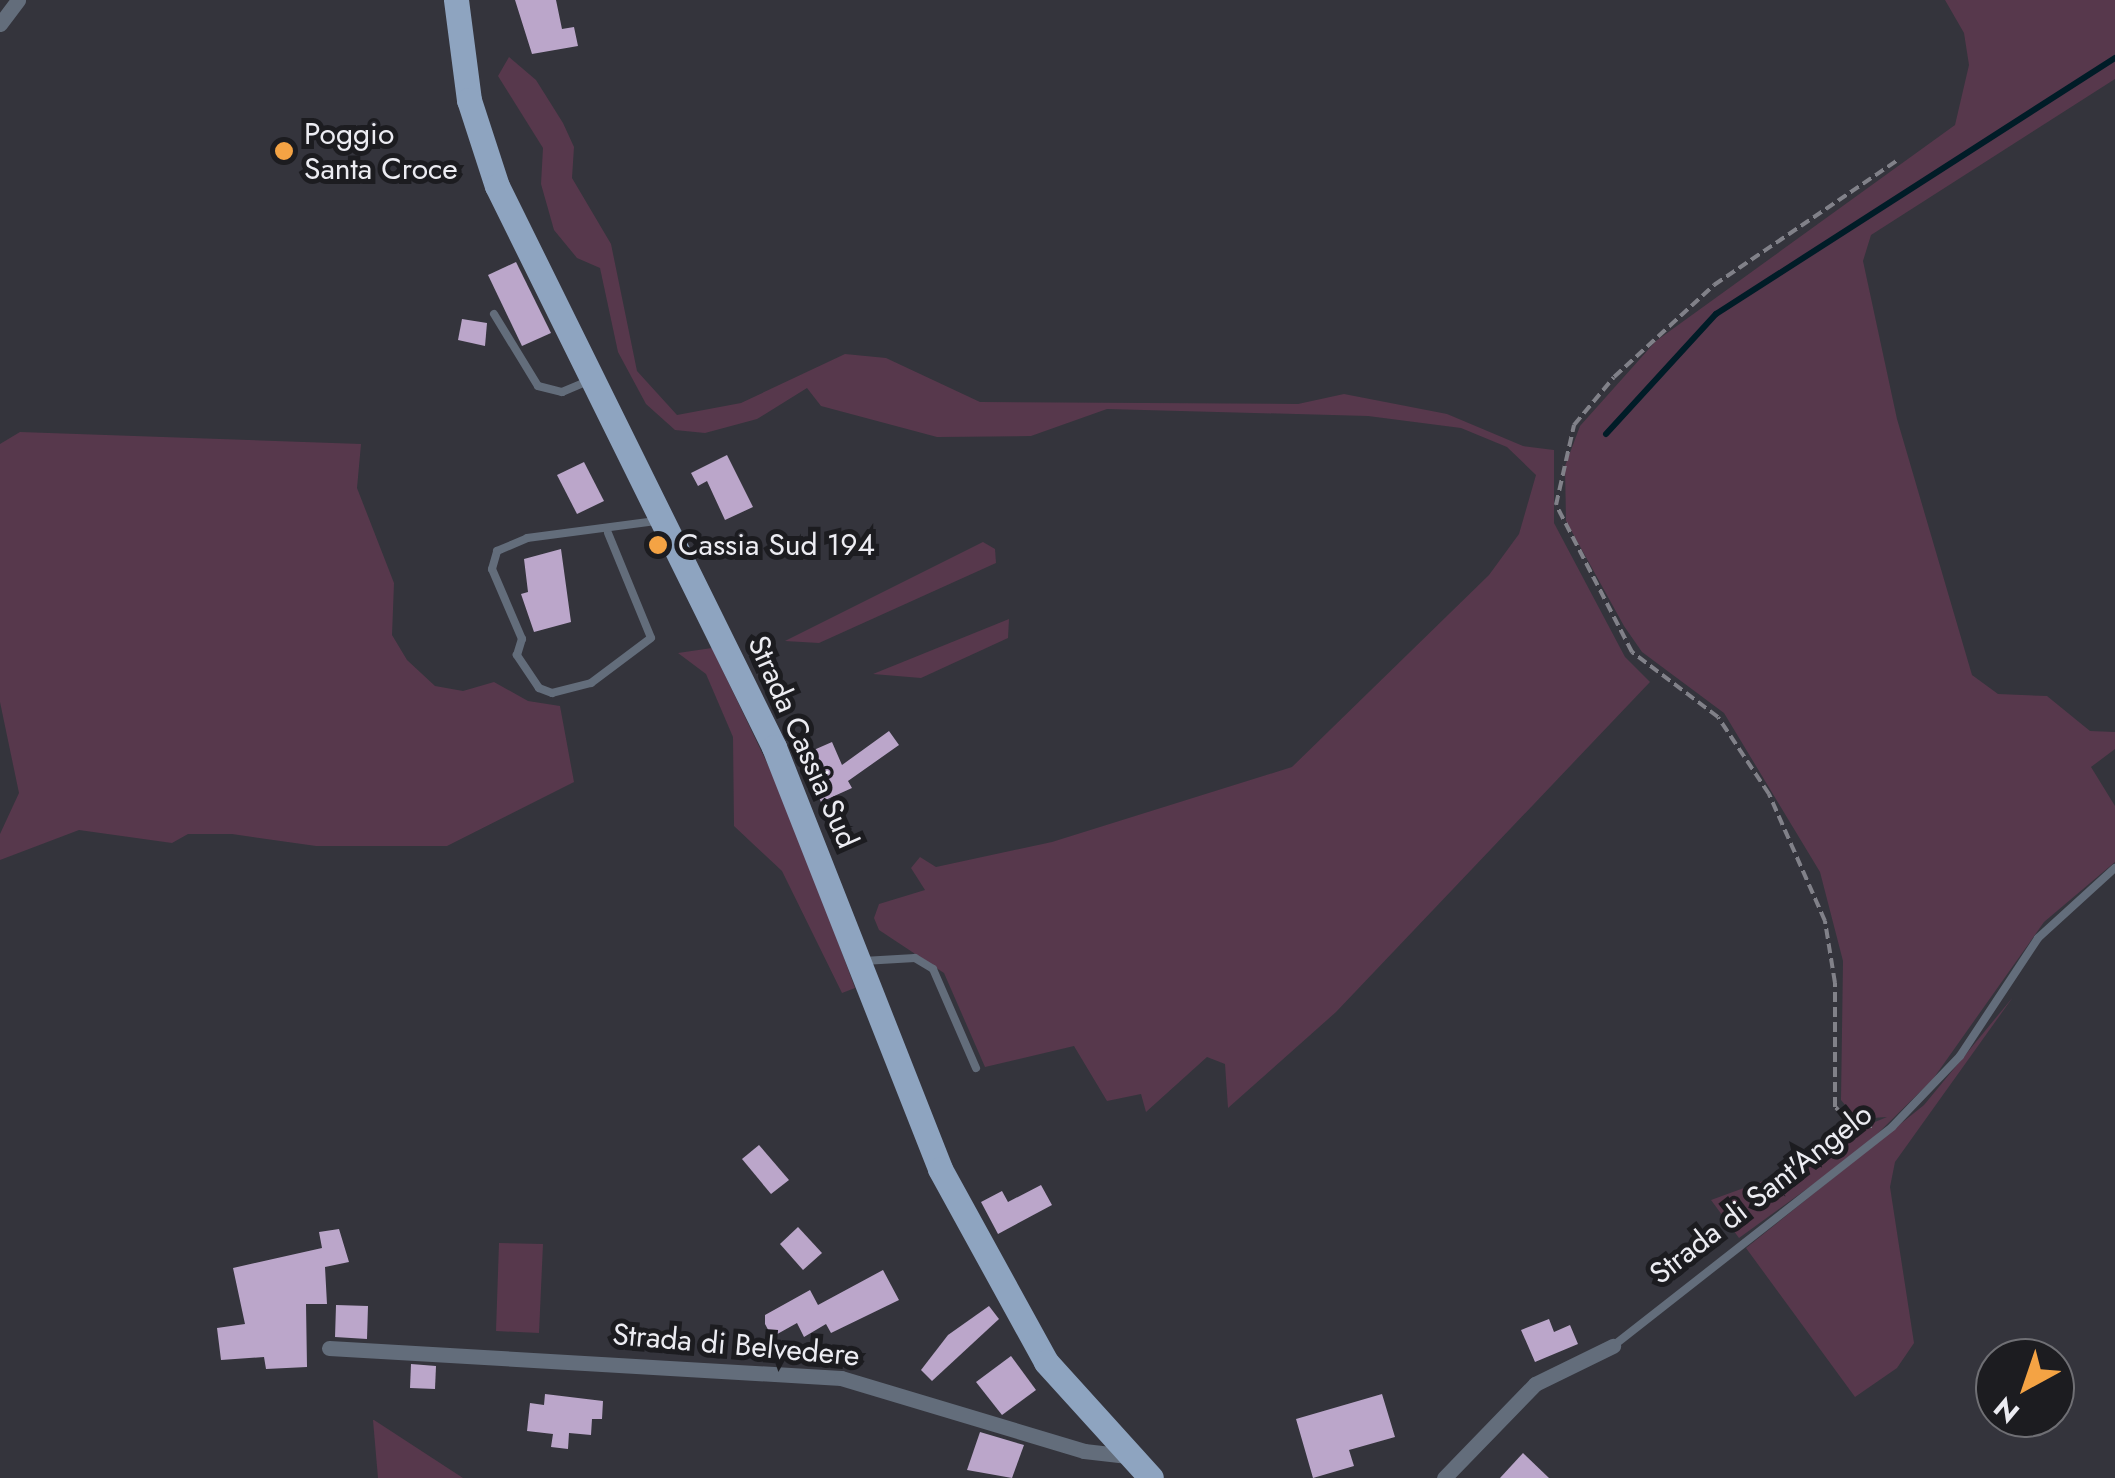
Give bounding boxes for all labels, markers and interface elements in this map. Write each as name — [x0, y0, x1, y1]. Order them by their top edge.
place label: Poggio Santa Croce — [304, 116, 458, 186]
marker: Poggio Santa Croce — [273, 140, 295, 162]
place label: Cassia Sud 194 — [678, 527, 875, 563]
marker: Cassia Sud 194 — [647, 534, 669, 556]
street label: Strada Cassia Sud — [740, 630, 866, 854]
street label: Strada di Sant'Angelo — [1643, 1096, 1879, 1292]
street label: Strada di Belvedere — [611, 1316, 861, 1374]
north arrow — [1975, 1338, 2075, 1438]
text: N — [1985, 1387, 2028, 1433]

